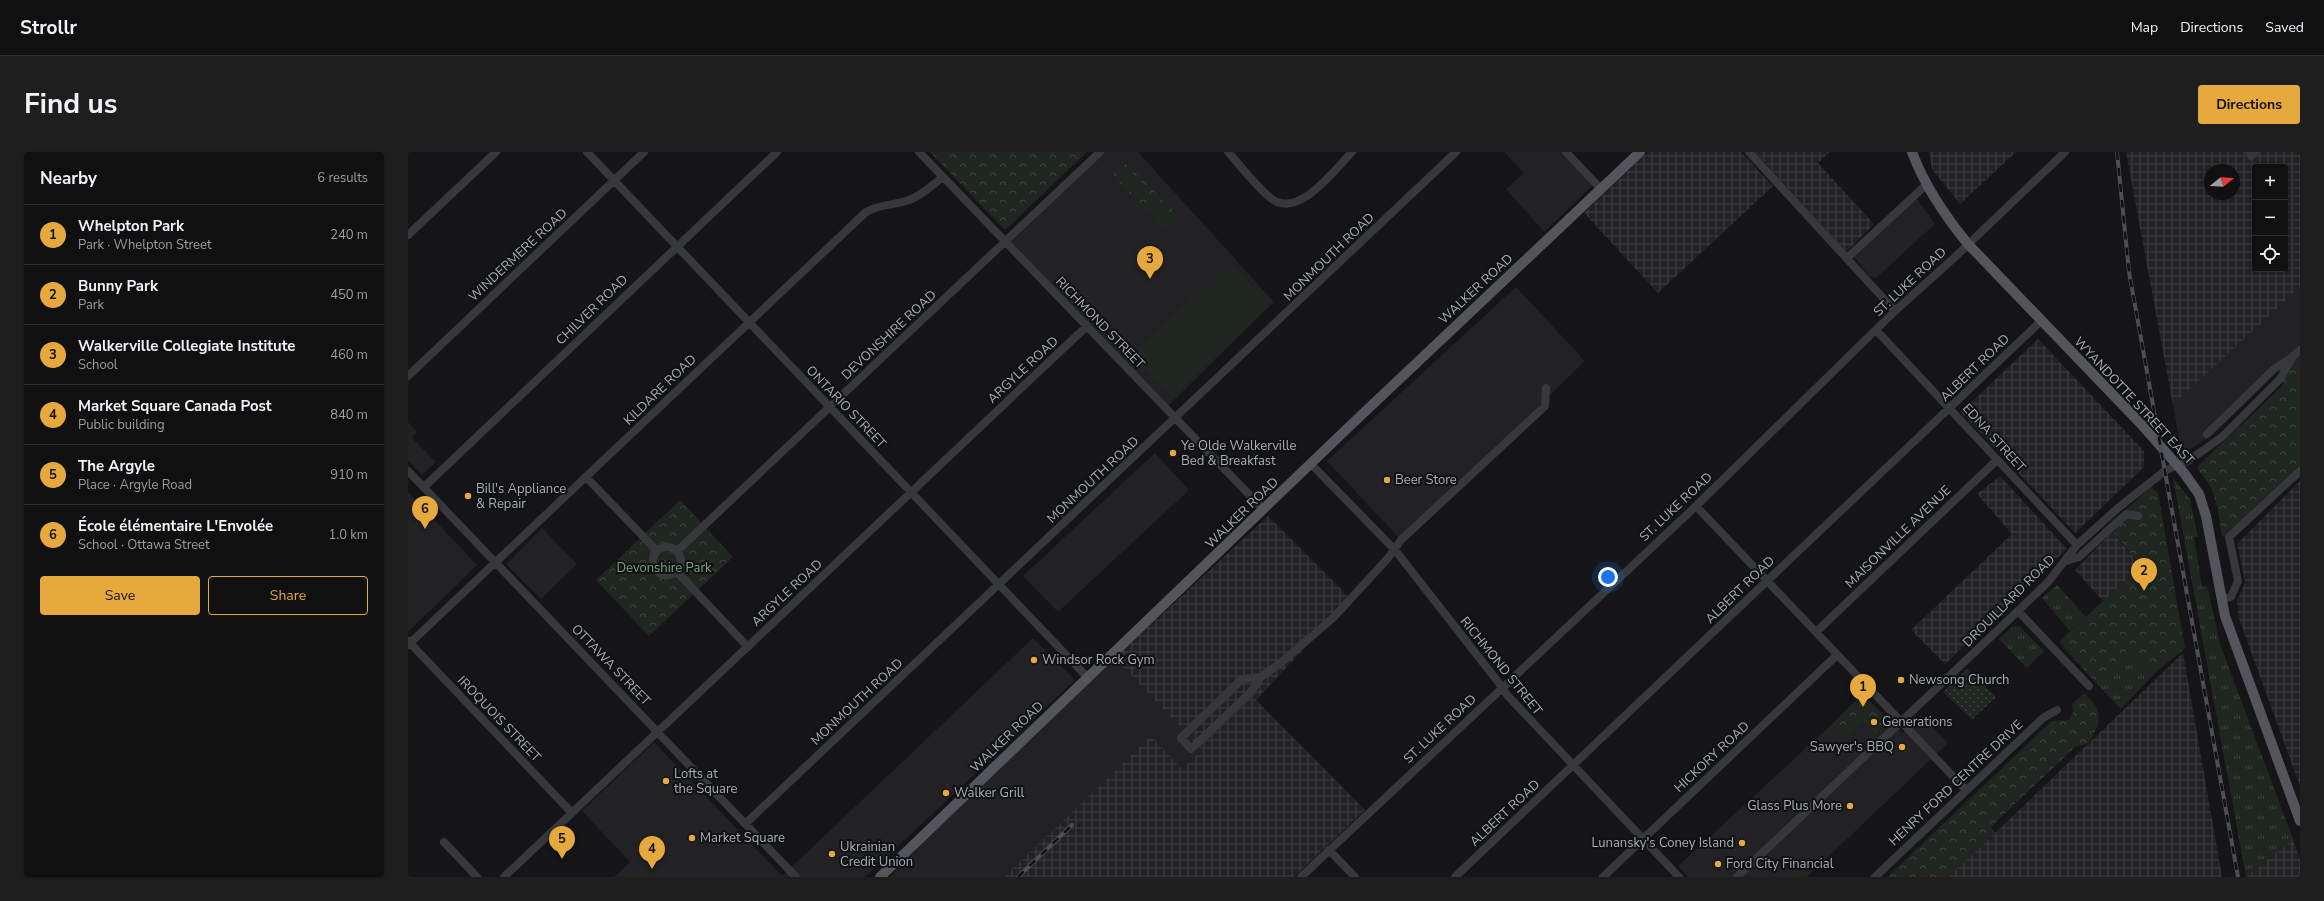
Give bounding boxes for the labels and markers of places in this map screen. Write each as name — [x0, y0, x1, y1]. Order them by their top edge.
pin: 3 — [1137, 246, 1163, 279]
place label: Ye Olde Walkerville Bed & Breakfast — [1180, 437, 1297, 470]
marker: Ye Olde Walkerville Bed & Breakfast — [1168, 448, 1178, 458]
place label: Beer Store — [1395, 471, 1457, 489]
marker: Beer Store — [1382, 475, 1392, 485]
place label: Bill's Appliance & Repair — [476, 480, 566, 513]
marker: Bill's Appliance & Repair — [463, 491, 473, 501]
pin: 6 — [412, 496, 438, 529]
pin: 2 — [2131, 558, 2157, 591]
place label: Windsor Rock Gym — [1042, 651, 1155, 669]
marker: Windsor Rock Gym — [1029, 655, 1039, 665]
place label: Newsong Church — [1909, 671, 2009, 689]
pin: 1 — [1850, 674, 1876, 707]
marker: Newsong Church — [1896, 675, 1906, 685]
place label: Generations — [1882, 713, 1953, 731]
marker: Generations — [1869, 717, 1879, 727]
place label: Sawyer's BBQ — [1810, 738, 1894, 756]
marker: Sawyer's BBQ — [1897, 742, 1907, 752]
place label: Lofts at the Square — [674, 765, 738, 798]
marker: Lofts at the Square — [661, 776, 671, 786]
place label: Walker Grill — [954, 784, 1025, 802]
marker: Walker Grill — [941, 788, 951, 798]
place label: Glass Plus More — [1747, 797, 1842, 815]
marker: Glass Plus More — [1845, 801, 1855, 811]
pin: 5 — [549, 826, 575, 859]
place label: Market Square — [700, 829, 785, 847]
marker: Market Square — [687, 833, 697, 843]
place label: Lunansky's Coney Island — [1591, 834, 1734, 852]
pin: 4 — [639, 836, 665, 869]
place label: Ukrainian Credit Union — [840, 838, 913, 871]
marker: Lunansky's Coney Island — [1737, 838, 1747, 848]
marker: Ukrainian Credit Union — [827, 849, 837, 859]
place label: Ford City Financial — [1726, 855, 1834, 873]
marker: Ford City Financial — [1713, 859, 1723, 869]

